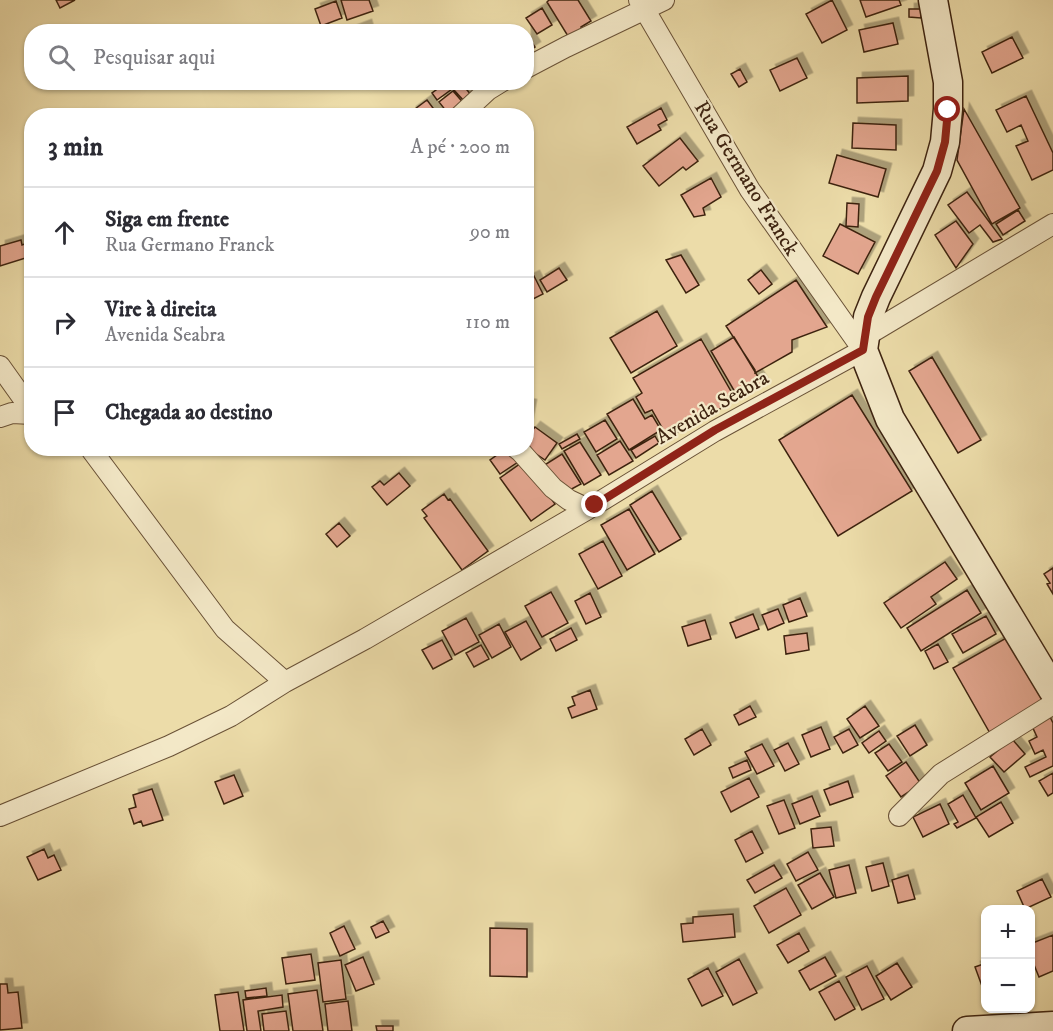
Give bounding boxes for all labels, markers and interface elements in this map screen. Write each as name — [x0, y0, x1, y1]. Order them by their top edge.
search box — [24, 24, 534, 90]
icon: search — [45, 41, 78, 74]
text: Pesquisar aqui — [93, 44, 215, 71]
street label: Rua Germano Franck — [688, 96, 805, 261]
route start — [934, 96, 960, 122]
text: 3 min — [48, 131, 103, 164]
text: A pé · 200 m — [411, 135, 510, 160]
text: Siga em frente — [105, 206, 229, 233]
icon: ahead — [48, 216, 81, 249]
text: 90 m — [470, 220, 510, 245]
text: Rua Germano Franck — [105, 233, 275, 258]
text: Vire à direita — [105, 296, 216, 323]
icon: right — [48, 306, 81, 339]
text: 110 m — [465, 310, 510, 335]
text: Avenida Seabra — [105, 323, 225, 348]
street label: Avenida Seabra — [651, 365, 774, 451]
icon: arrive — [48, 396, 81, 429]
text: Chegada ao destino — [105, 399, 272, 426]
route end — [581, 491, 607, 517]
map controls — [981, 905, 1035, 1013]
button: + — [981, 905, 1035, 959]
button: − — [981, 959, 1035, 1013]

